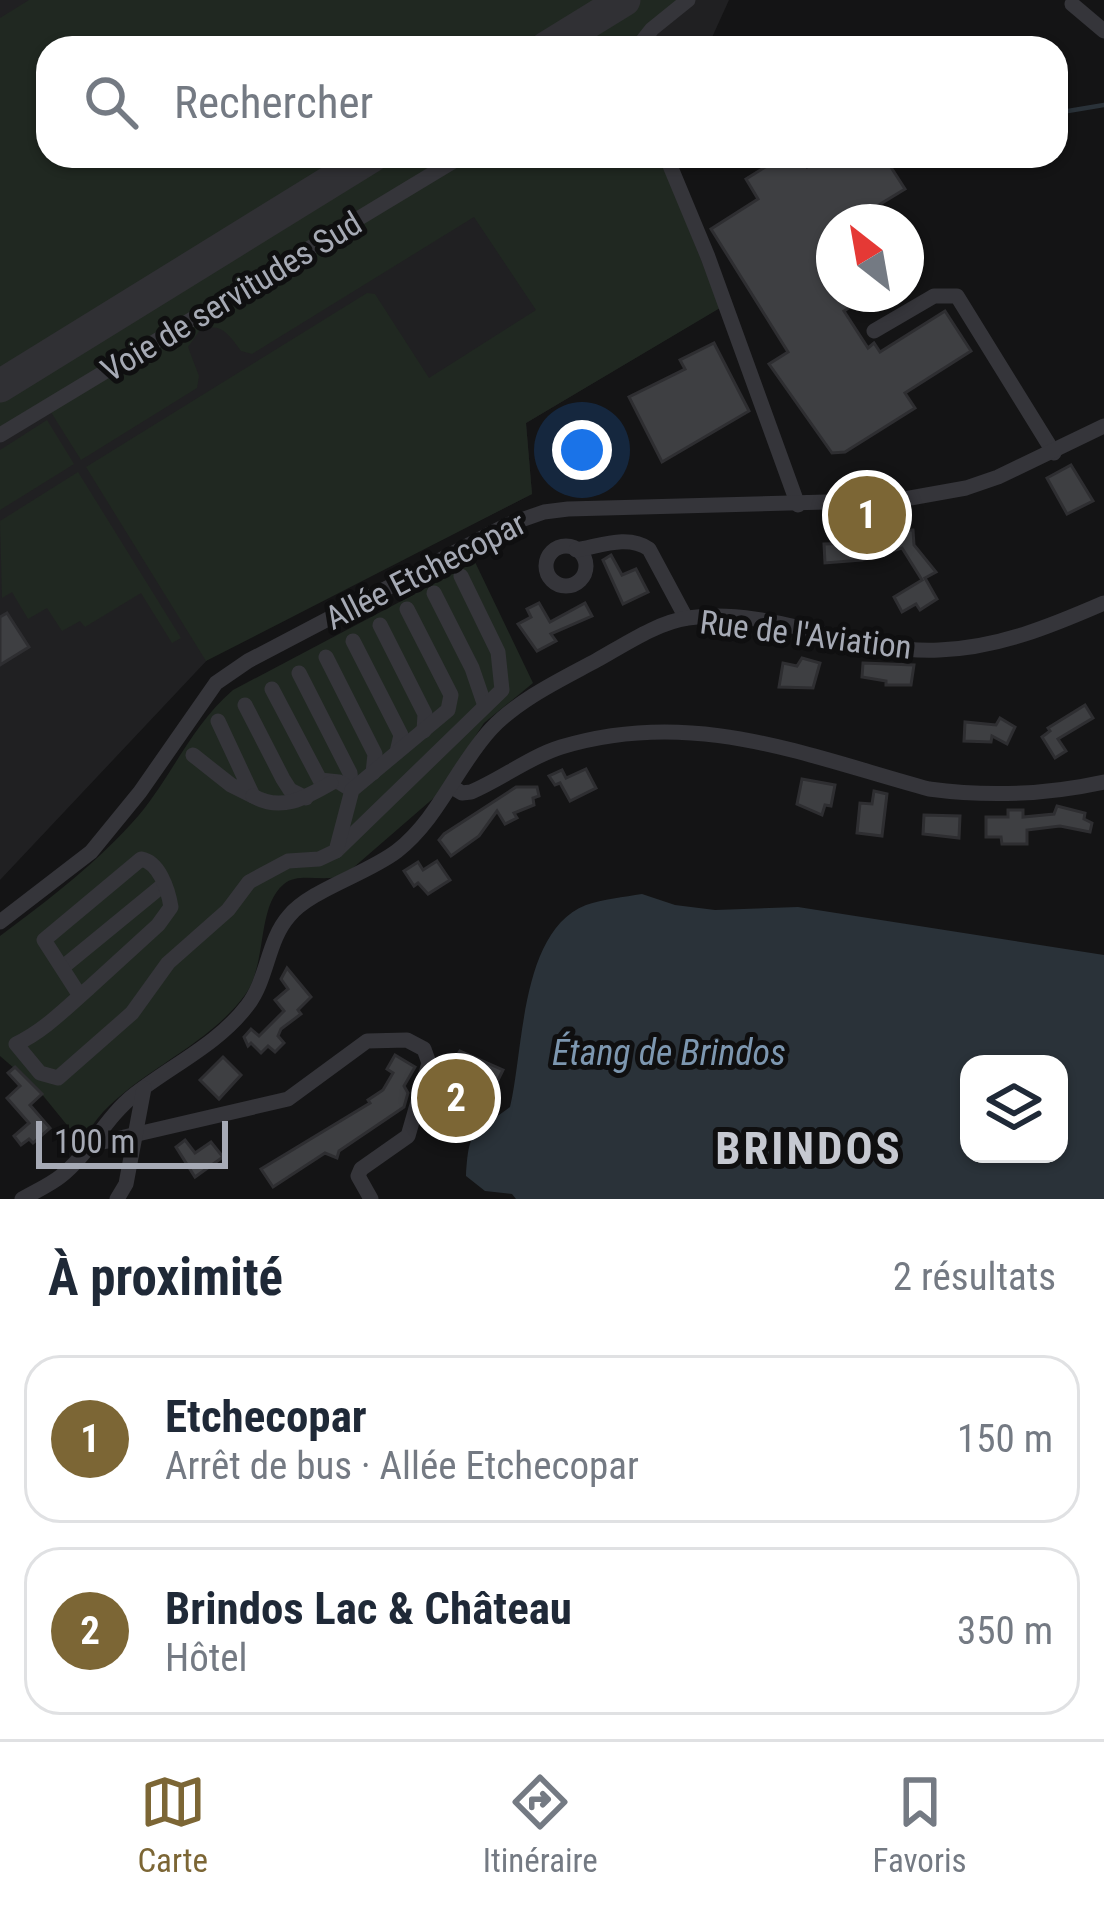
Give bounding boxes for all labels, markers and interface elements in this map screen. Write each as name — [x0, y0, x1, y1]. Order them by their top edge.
search box — [36, 36, 1068, 168]
icon: search — [78, 69, 144, 135]
text: Rechercher — [174, 76, 373, 129]
street label: Voie de servitudes Sud — [94, 203, 368, 390]
north arrow — [816, 204, 924, 312]
your location — [552, 420, 612, 480]
pin: 1 — [828, 470, 906, 560]
street label: Allée Etchecopar — [319, 503, 532, 638]
street label: Rue de l'Aviation — [698, 602, 914, 667]
water label: Étang de Brindos — [552, 1031, 786, 1074]
pin: 2 — [417, 1053, 495, 1143]
map controls — [960, 1055, 1068, 1163]
button: layers — [960, 1055, 1068, 1163]
scale bar — [36, 1115, 228, 1168]
text: 100 m — [54, 1122, 135, 1161]
district label: BRINDOS — [715, 1122, 903, 1175]
text: À proximité — [48, 1248, 283, 1307]
text: 2 résultats — [893, 1254, 1056, 1300]
text: Etchecopar — [165, 1390, 367, 1443]
text: 1 — [80, 1416, 100, 1462]
text: 150 m — [957, 1416, 1053, 1462]
text: Arrêt de bus · Allée Etchecopar — [165, 1443, 639, 1489]
text: Brindos Lac & Château — [165, 1582, 572, 1635]
text: 2 — [80, 1608, 100, 1654]
text: 350 m — [957, 1608, 1053, 1654]
text: Hôtel — [165, 1635, 248, 1681]
tab: Carte — [137, 1769, 208, 1880]
tab: Itinéraire — [483, 1769, 598, 1880]
tab: Favoris — [873, 1769, 967, 1880]

